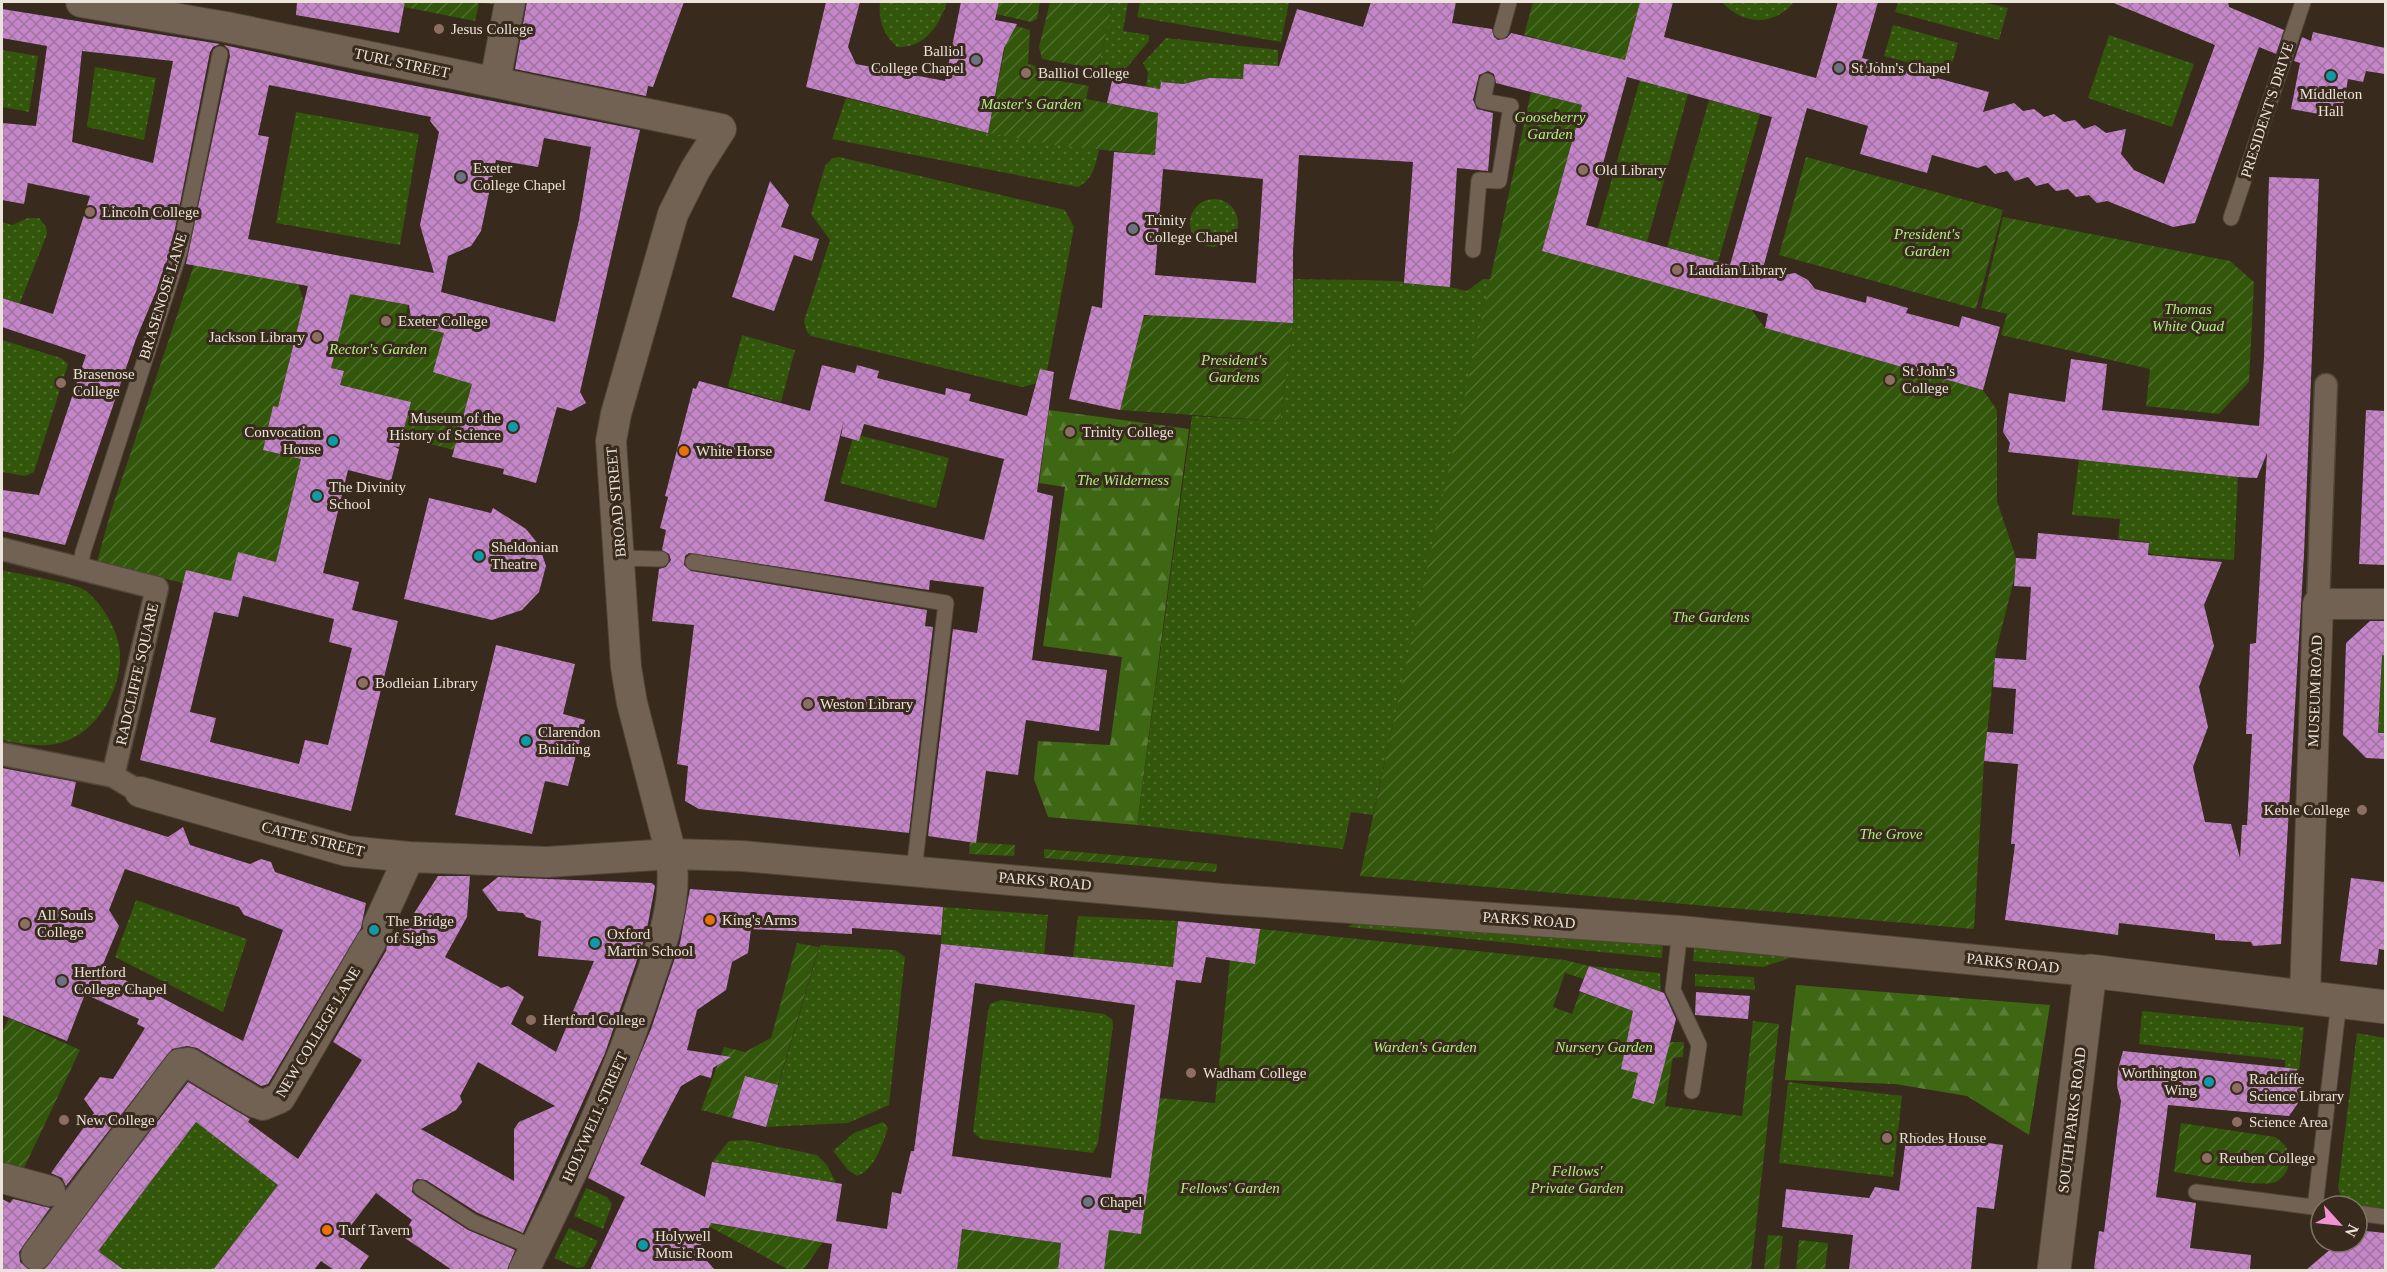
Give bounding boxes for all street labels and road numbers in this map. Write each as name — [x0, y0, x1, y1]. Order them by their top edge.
street label: PRESIDENT'S DRIVE — [2238, 40, 2296, 180]
street label: TURL STREET — [353, 45, 451, 81]
street label: BRASENOSE LANE — [136, 231, 190, 361]
street label: BROAD STREET — [603, 446, 629, 558]
street label: RADCLIFFE SQUARE — [113, 601, 161, 747]
street label: MUSEUM ROAD — [2305, 635, 2325, 747]
street label: CATTE STREET — [260, 818, 366, 860]
street label: PARKS ROAD — [998, 869, 1092, 893]
street label: PARKS ROAD — [1482, 909, 1576, 931]
street label: PARKS ROAD — [1966, 950, 2060, 976]
street label: NEW COLLEGE LANE — [273, 964, 363, 1100]
street label: SOUTH PARKS ROAD — [2055, 1046, 2089, 1194]
street label: HOLYWELL STREET — [559, 1050, 631, 1184]

